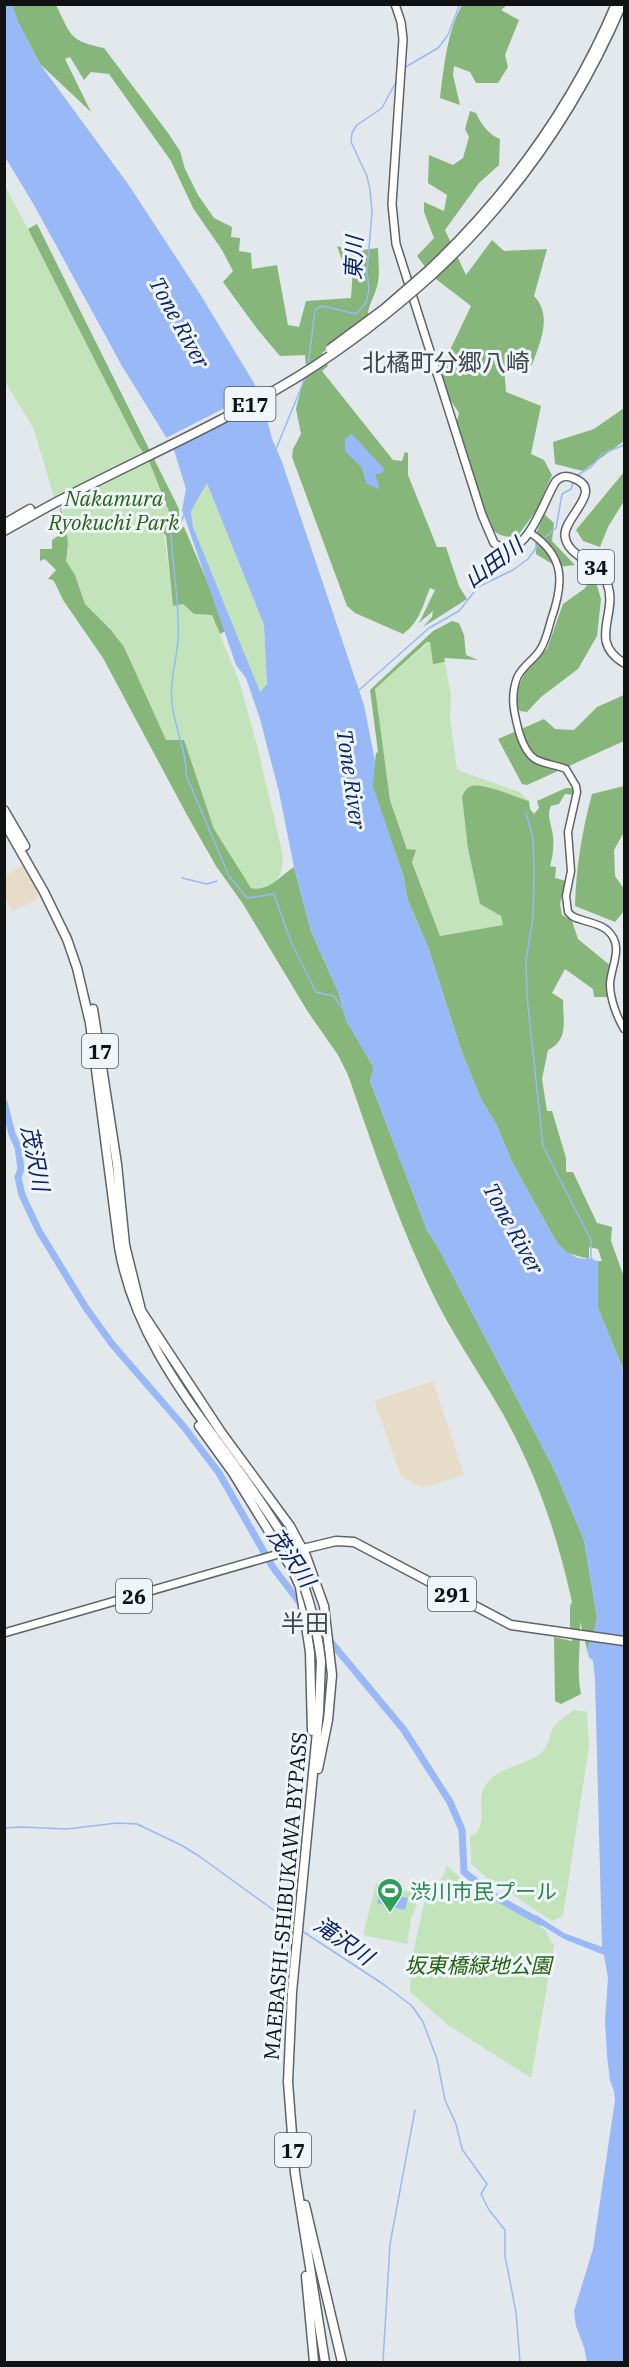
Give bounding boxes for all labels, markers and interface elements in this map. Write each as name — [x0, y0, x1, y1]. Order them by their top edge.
water label: 東川 — [338, 234, 368, 281]
water label: Tone River — [143, 271, 218, 374]
district label: 北橘町分郷八崎 — [362, 346, 530, 378]
road number: E17 — [224, 387, 276, 421]
park label: Nakamura Ryokuchi Park — [48, 484, 180, 536]
water label: 山田川 — [458, 529, 530, 593]
road number: 34 — [578, 550, 614, 584]
water label: Tone River — [331, 727, 374, 832]
road number: 17 — [82, 1034, 118, 1068]
water label: 茂沢川 — [15, 1123, 57, 1195]
water label: Tone River — [477, 1177, 552, 1280]
water label: 茂沢川 — [262, 1522, 324, 1594]
road number: 291 — [428, 1577, 476, 1611]
road number: 26 — [116, 1579, 152, 1613]
district label: 半田 — [281, 1607, 329, 1639]
street label: MAEBASHI-SHIBUKAWA BYPASS — [257, 1731, 313, 2061]
sports icon: 渋川市民プール — [375, 1876, 405, 1914]
place label: 渋川市民プール — [410, 1877, 557, 1905]
water label: 滝沢川 — [309, 1909, 381, 1972]
park label: 坂東橋緑地公園 — [405, 1951, 554, 1979]
road number: 17 — [275, 2133, 311, 2167]

